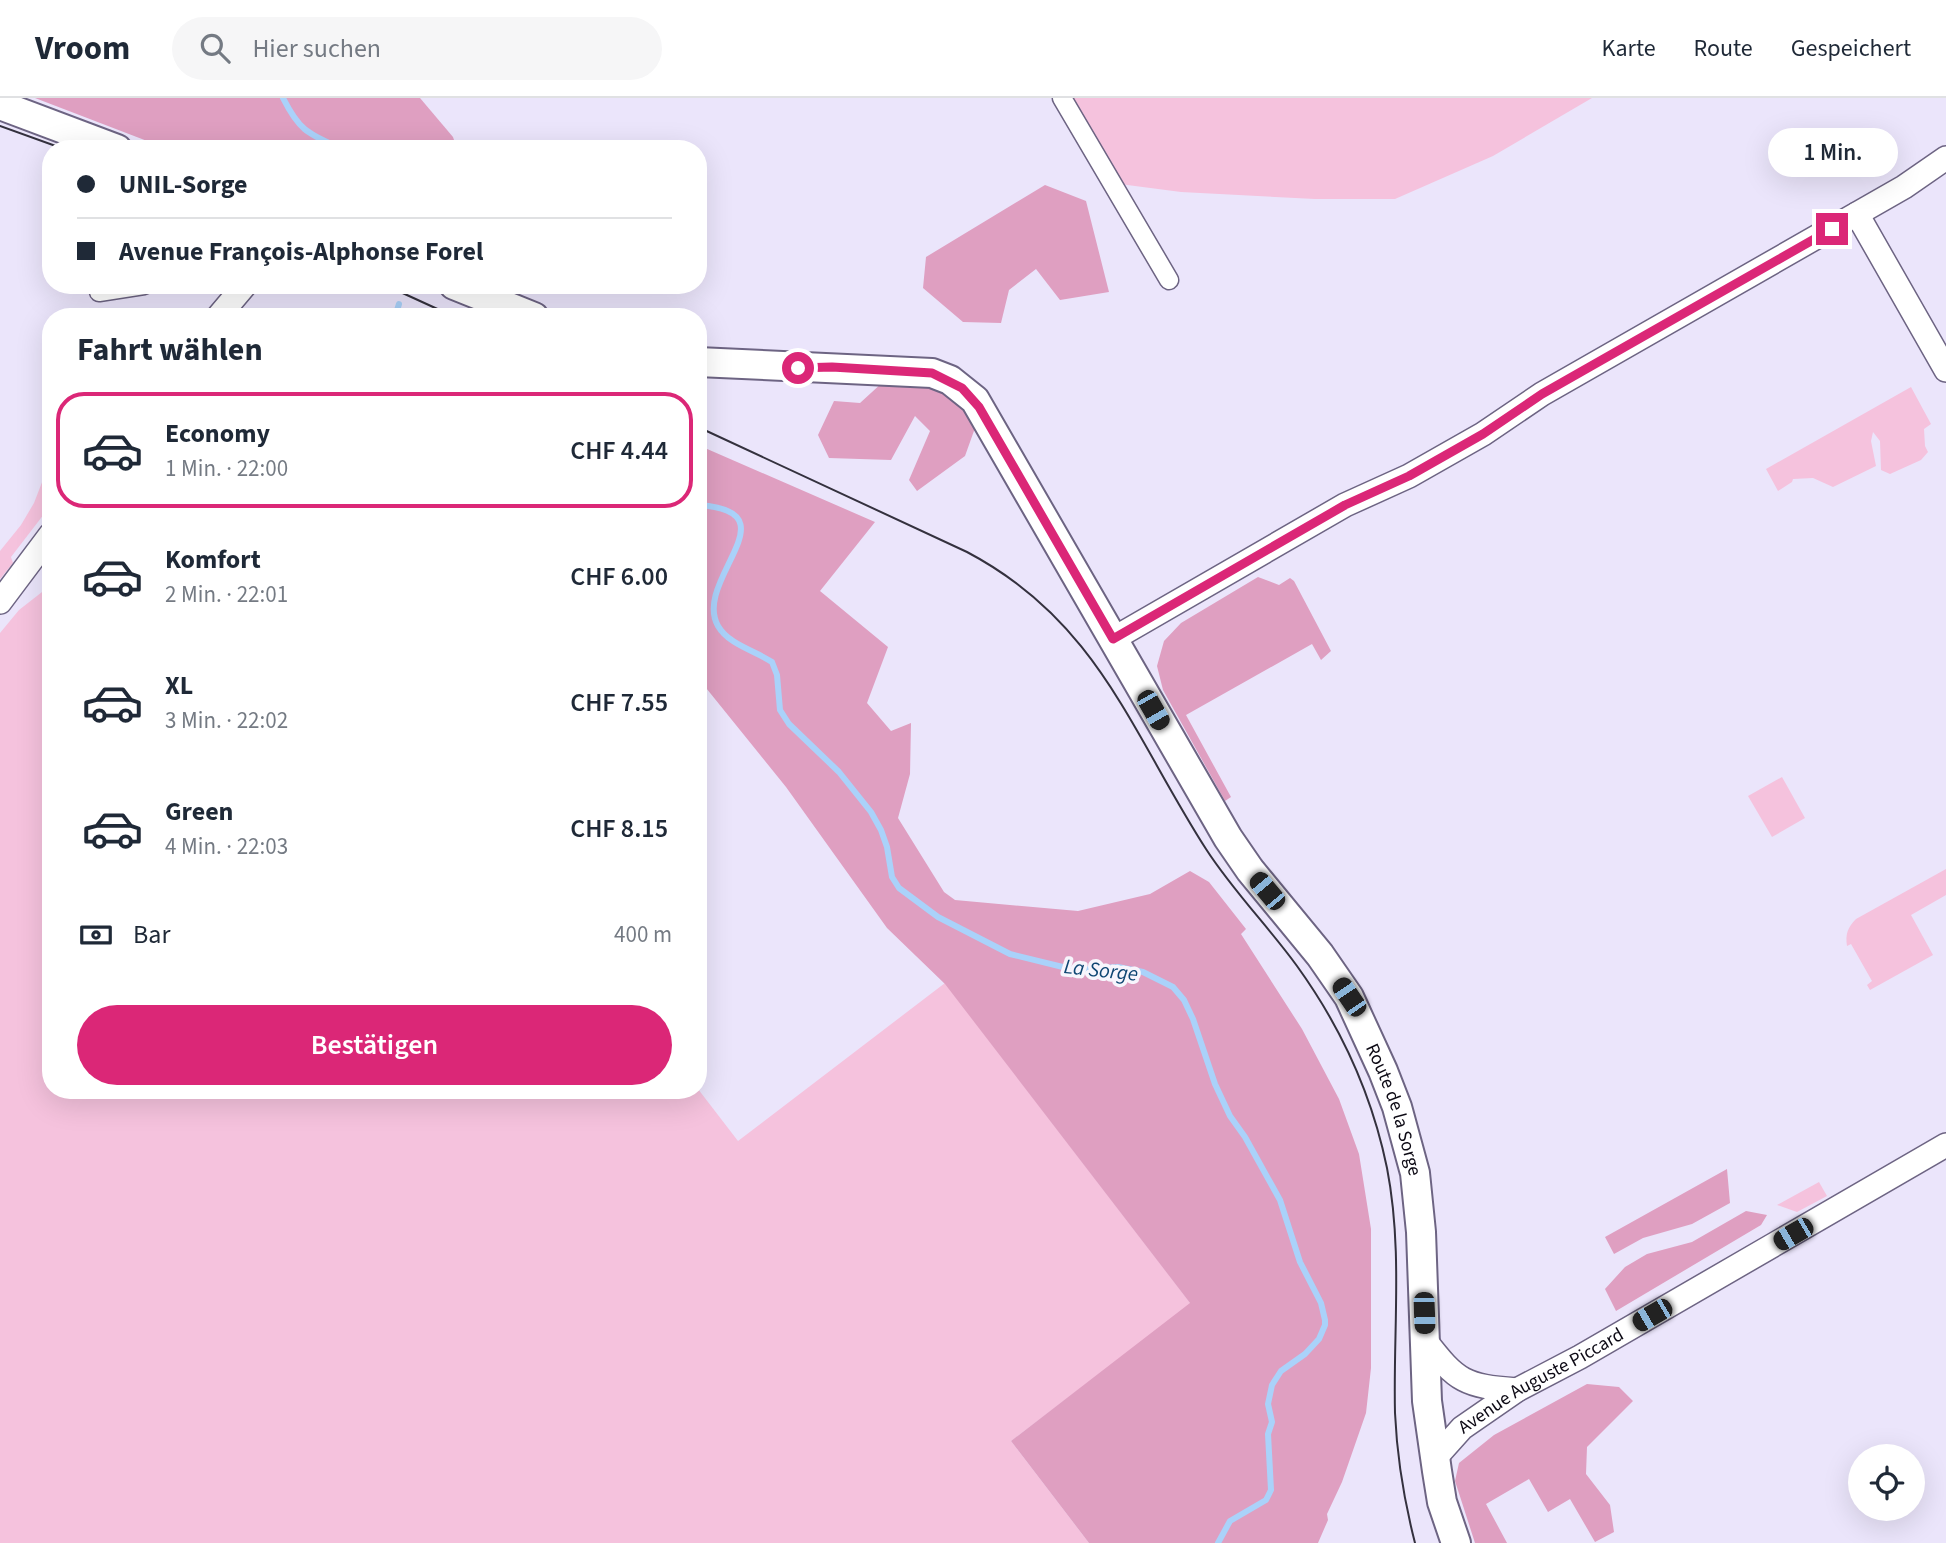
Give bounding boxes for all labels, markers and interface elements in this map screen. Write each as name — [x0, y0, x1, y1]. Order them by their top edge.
search box — [172, 17, 662, 80]
text: Vroom — [35, 25, 130, 72]
icon: search — [196, 29, 234, 67]
text: Hier suchen — [252, 30, 381, 67]
text: Karte — [1602, 31, 1656, 66]
text: Route — [1694, 31, 1753, 66]
text: Gespeichert — [1791, 31, 1911, 66]
callout: 1 Min. — [1767, 128, 1897, 176]
text: 1 Min. — [1804, 136, 1862, 169]
text: UNIL-Sorge — [119, 166, 248, 203]
route end — [1816, 213, 1848, 245]
text: Avenue François-Alphonse Forel — [119, 233, 484, 270]
text: Fahrt wählen — [77, 327, 263, 373]
route start — [782, 352, 814, 384]
text: Economy — [165, 415, 270, 452]
icon: car — [81, 419, 144, 482]
text: CHF 4.44 — [570, 432, 668, 469]
text: 1 Min. · 22:00 — [165, 452, 288, 485]
text: Komfort — [165, 541, 261, 578]
icon: car — [81, 545, 144, 608]
text: CHF 6.00 — [570, 558, 668, 595]
text: 2 Min. · 22:01 — [165, 578, 288, 611]
text: XL — [165, 667, 193, 704]
icon: car — [81, 671, 144, 734]
text: CHF 7.55 — [570, 684, 668, 721]
car — [1134, 687, 1173, 733]
text: 3 Min. · 22:02 — [165, 704, 288, 737]
text: Green — [165, 793, 233, 830]
icon: car — [81, 797, 144, 860]
text: CHF 8.15 — [570, 810, 668, 847]
text: 4 Min. · 22:03 — [165, 830, 288, 863]
car — [1246, 868, 1289, 914]
icon: cash — [77, 916, 115, 954]
text: Bar — [133, 916, 170, 953]
text: 400 m — [614, 918, 672, 951]
water label: La Sorge — [1062, 951, 1140, 989]
car — [1329, 974, 1370, 1020]
button: Bestätigen — [77, 1005, 672, 1085]
street label: Route de la Sorge — [1359, 1039, 1429, 1179]
car — [1770, 1214, 1817, 1254]
car — [1413, 1292, 1436, 1334]
car — [1629, 1295, 1676, 1335]
street label: Avenue Auguste Piccard — [1452, 1321, 1629, 1440]
map controls — [1848, 1444, 1925, 1521]
button: locate — [1848, 1444, 1925, 1521]

